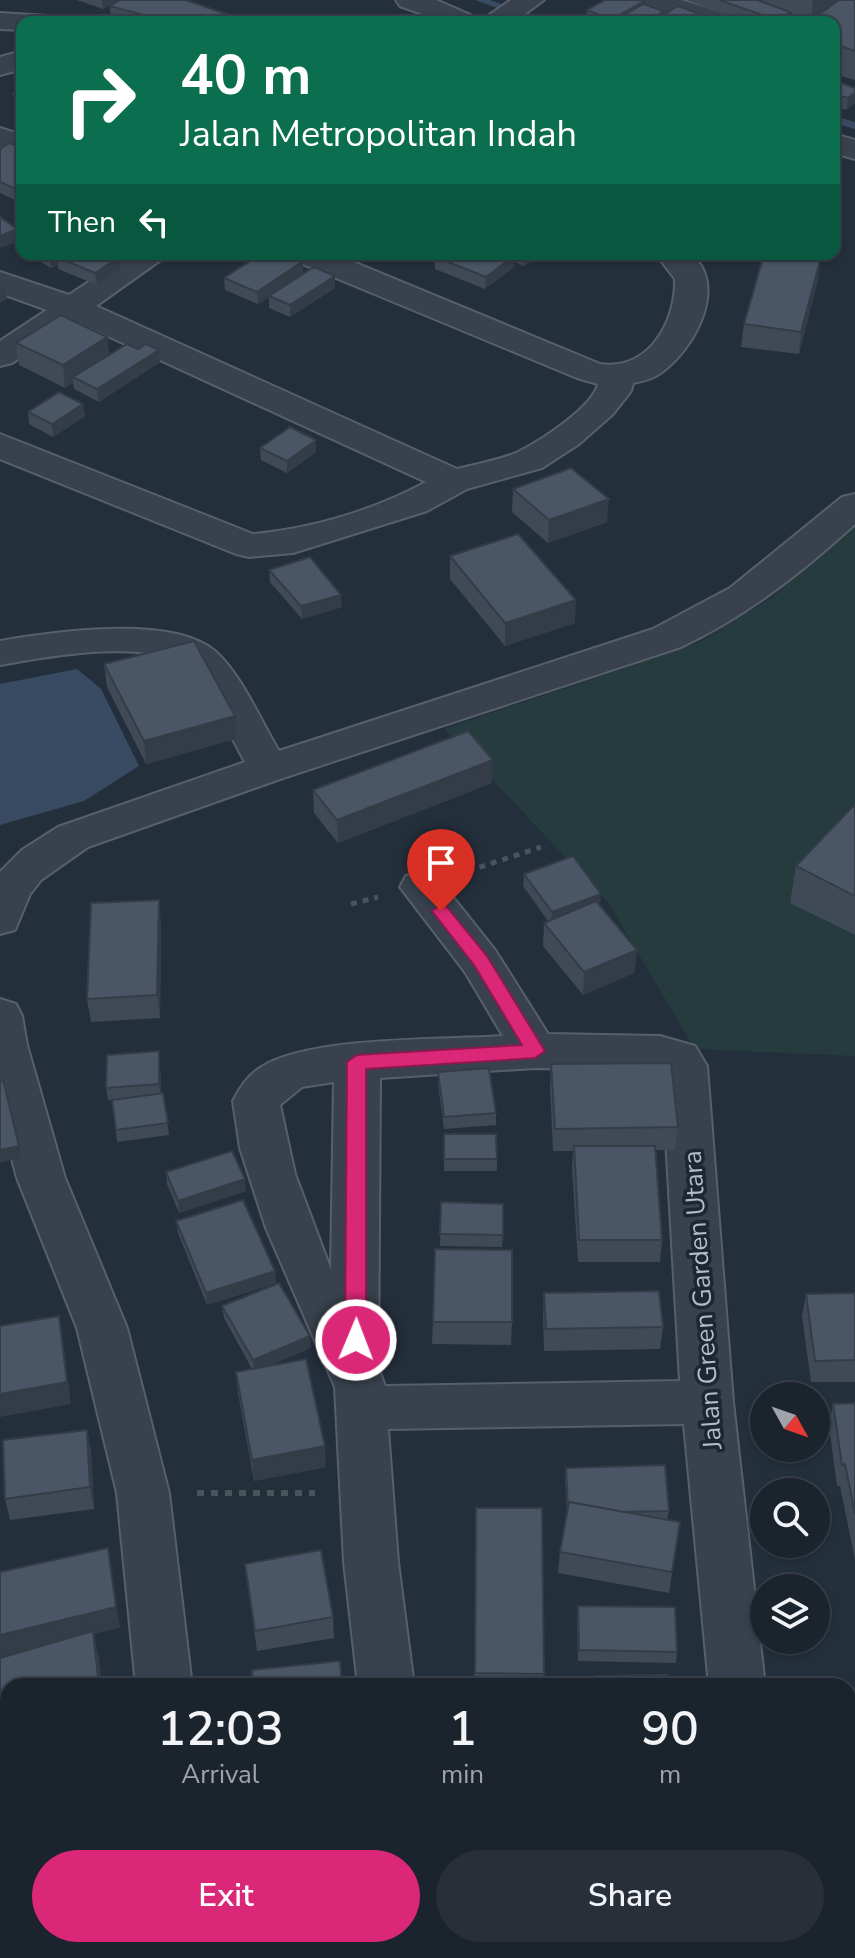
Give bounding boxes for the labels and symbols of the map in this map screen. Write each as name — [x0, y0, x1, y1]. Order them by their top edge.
pin — [407, 829, 475, 911]
street label: Jalan Green Garden Utara — [675, 1149, 730, 1451]
position arrow — [314, 1298, 398, 1382]
north arrow — [750, 1382, 830, 1462]

